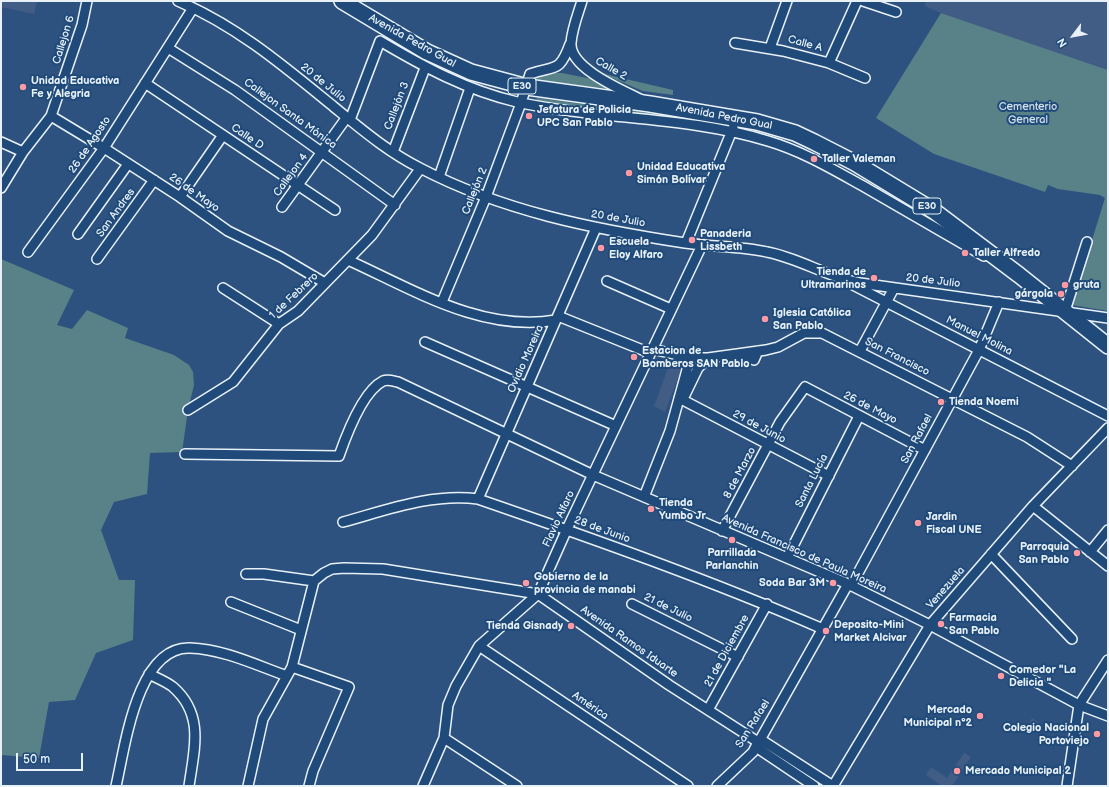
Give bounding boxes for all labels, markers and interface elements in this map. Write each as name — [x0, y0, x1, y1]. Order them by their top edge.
street label: Avenida Pedro Gual — [366, 12, 458, 70]
street label: Callejon 6 — [50, 14, 78, 66]
north arrow — [1053, 16, 1093, 56]
street label: Calle A — [786, 33, 824, 55]
text: N — [1055, 36, 1070, 50]
street label: Calle 2 — [593, 55, 629, 83]
street label: 20 de Julio — [298, 61, 348, 105]
place label: Unidad Educativa Fe y Alegria — [31, 74, 119, 100]
street label: Callejon Santa Mónica — [241, 76, 339, 152]
road number: E30 — [508, 78, 536, 94]
street label: Callejón 3 — [382, 80, 412, 132]
marker: Unidad Educativa Fe y Alegria — [18, 82, 28, 92]
park label: Cementerio General — [999, 100, 1057, 126]
street label: Avenida Pedro Gual — [675, 101, 773, 133]
place label: Jefatura de Policia UPC San Pablo — [537, 103, 631, 129]
marker: Jefatura de Policia UPC San Pablo — [524, 111, 534, 121]
street label: 26 de Agosto — [66, 114, 114, 176]
street label: Calle D — [228, 121, 266, 153]
street label: Callejon 4 — [271, 151, 311, 199]
place label: Taller Valeman — [822, 152, 896, 166]
marker: Taller Valeman — [809, 154, 819, 164]
place label: Unidad Educativa Simón Bolívar — [637, 160, 725, 186]
street label: Callejón 2 — [460, 165, 490, 217]
marker: Unidad Educativa Simón Bolívar — [624, 168, 634, 178]
street label: 26 de Mayo — [166, 171, 222, 215]
street label: San Andres — [94, 186, 138, 240]
road number: E30 — [913, 198, 941, 214]
street label: 20 de Julio — [590, 208, 646, 230]
place label: Panaderia Lissbeth — [700, 227, 751, 253]
place label: Escuela Eloy Alfaro — [609, 235, 663, 261]
marker: Panaderia Lissbeth — [687, 235, 697, 245]
marker: Escuela Eloy Alfaro — [596, 243, 606, 253]
place label: Taller Alfredo — [973, 246, 1040, 260]
marker: Taller Alfredo — [960, 248, 970, 258]
place label: Tienda de Ultramarinos — [801, 265, 866, 291]
street label: 1 de Febrero — [267, 270, 321, 322]
street label: 20 de Julio — [905, 271, 961, 291]
marker: Tienda de Ultramarinos — [869, 273, 879, 283]
place label: gruta — [1073, 278, 1100, 292]
marker: gruta — [1060, 280, 1070, 290]
place label: gárgola — [1015, 287, 1053, 301]
marker: gárgola — [1056, 289, 1066, 299]
place label: Iglesia Católica San Pablo — [773, 306, 851, 332]
marker: Iglesia Católica San Pablo — [760, 314, 770, 324]
street label: Manuel Molina — [943, 314, 1015, 358]
street label: Ovidio Moreira — [505, 323, 547, 395]
street label: San Francisco — [862, 335, 932, 379]
place label: Estacion de Bomberos SAN Pablo — [642, 344, 749, 370]
marker: Estacion de Bomberos SAN Pablo — [629, 352, 639, 362]
street label: 26 de Mayo — [841, 389, 899, 427]
place label: Tienda Noemi — [949, 395, 1019, 409]
marker: Tienda Noemi — [936, 397, 946, 407]
street label: 29 de Junio — [730, 407, 788, 447]
street label: San Rafael — [898, 412, 936, 466]
street label: 8 de Marzo — [721, 445, 759, 501]
street label: Santa Lucía — [793, 452, 831, 510]
street label: Flavio Alfaro — [540, 489, 578, 549]
place label: Tienda Yumbo Jr — [659, 496, 706, 522]
marker: Tienda Yumbo Jr — [646, 504, 656, 514]
place label: Jardin Fiscal UNE — [926, 510, 982, 536]
street label: Avenida Francisco de Paula Moreira — [720, 512, 888, 596]
street label: 28 de Junio — [572, 514, 632, 546]
marker: Jardin Fiscal UNE — [913, 518, 923, 528]
marker: Parrillada Parlanchin — [727, 535, 737, 545]
place label: Parroquia San Pablo — [1019, 540, 1069, 566]
place label: Parrillada Parlanchin — [705, 546, 759, 572]
marker: Parroquia San Pablo — [1072, 548, 1082, 558]
street label: Venezuela — [924, 564, 968, 612]
place label: Gobierno de la provincia de manabi — [534, 570, 636, 596]
place label: Soda Bar 3M — [759, 576, 825, 590]
marker: Gobierno de la provincia de manabi — [521, 578, 531, 588]
marker: Soda Bar 3M — [828, 578, 838, 588]
street label: 21 de Julio — [642, 591, 694, 625]
street label: Avenida Ramos Iduarte — [578, 603, 680, 681]
place label: Farmacia San Pablo — [949, 611, 999, 637]
street label: 21 de Diciembre — [702, 613, 752, 689]
place label: Deposito-Mini Market Alcivar — [834, 618, 907, 644]
place label: Tienda Gisnady — [486, 619, 563, 633]
marker: Farmacia San Pablo — [936, 619, 946, 629]
marker: Tienda Gisnady — [566, 621, 576, 631]
marker: Deposito-Mini Market Alcivar — [821, 626, 831, 636]
place label: Comedor "La Delicia " — [1009, 663, 1076, 689]
marker: Comedor "La Delicia " — [996, 671, 1006, 681]
street label: América — [569, 689, 611, 723]
street label: San Rafael — [733, 697, 773, 751]
place label: Mercado Municipal nº2 — [903, 703, 972, 729]
marker: Mercado Municipal nº2 — [975, 711, 985, 721]
place label: Colegio Nacional Portoviejo — [1003, 721, 1089, 747]
marker: Colegio Nacional Portoviejo — [1092, 729, 1102, 739]
scale bar — [18, 745, 85, 771]
text: 50 m — [23, 752, 50, 767]
place label: Mercado Municipal 2 — [965, 764, 1071, 778]
marker: Mercado Municipal 2 — [952, 766, 962, 776]

